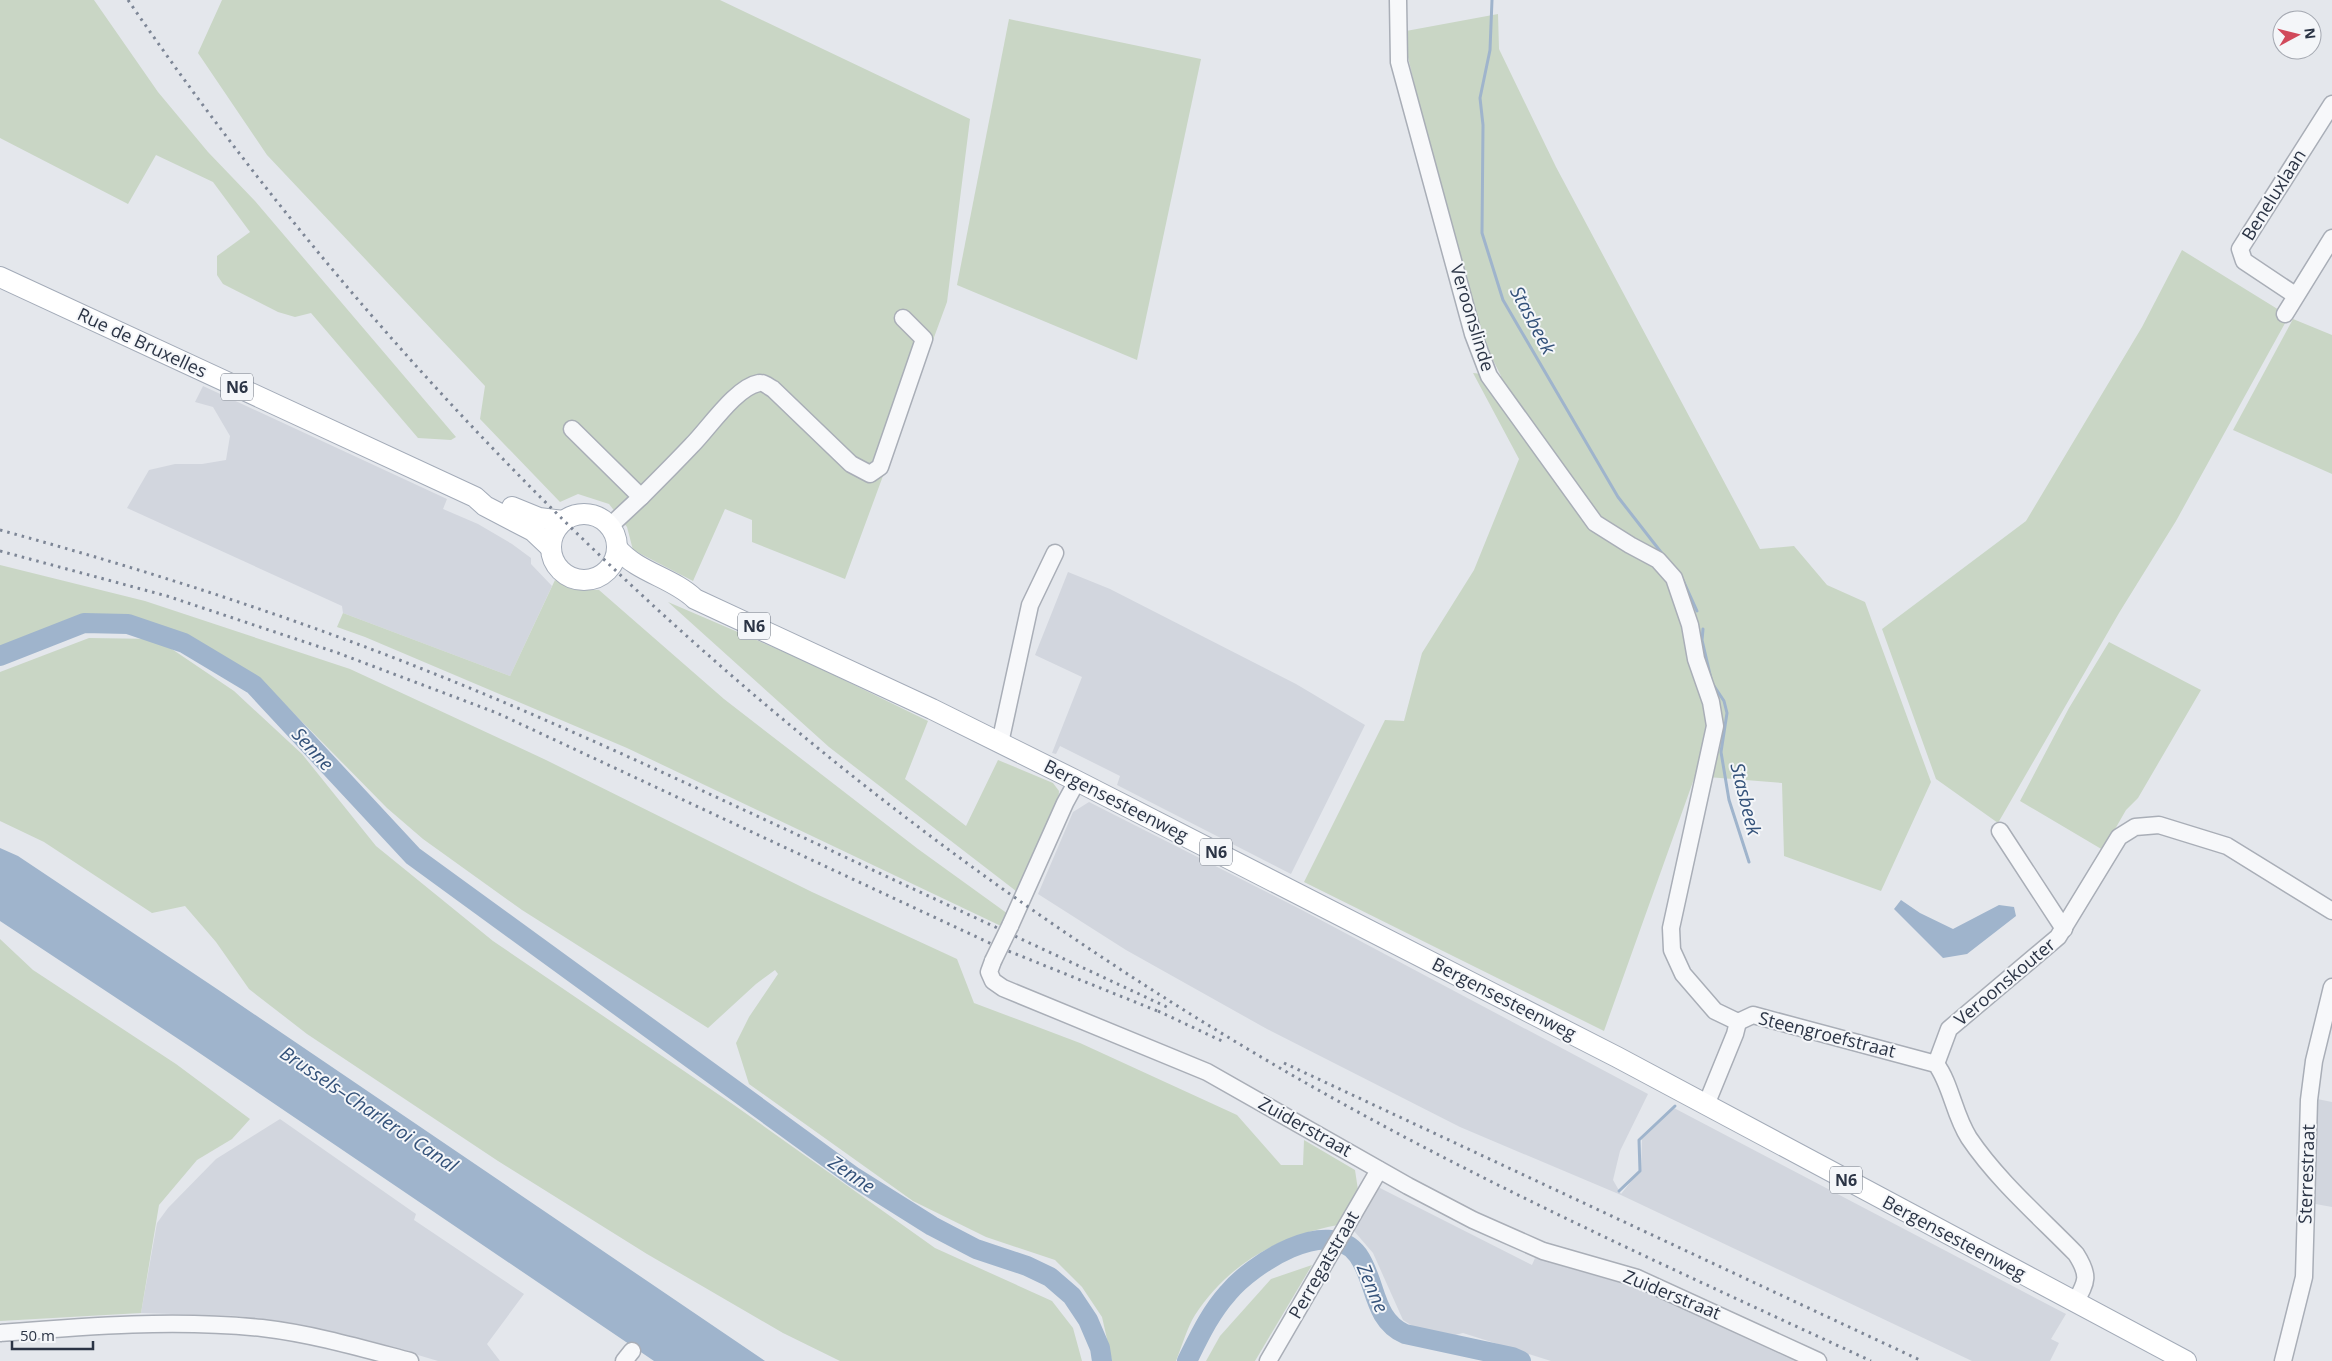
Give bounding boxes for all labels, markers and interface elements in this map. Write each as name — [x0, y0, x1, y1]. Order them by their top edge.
north arrow — [2272, 10, 2322, 60]
text: N — [2300, 27, 2321, 40]
street label: Beneluxlaan — [2236, 144, 2311, 245]
street label: Veroonslinde — [1445, 261, 1501, 374]
water label: Stasbeek — [1504, 281, 1562, 359]
street label: Rue de Bruxelles — [74, 302, 211, 383]
road number: N6 — [221, 374, 253, 401]
road number: N6 — [738, 612, 770, 640]
water label: Senne — [286, 722, 340, 776]
street label: Bergensesteenweg — [1040, 753, 1193, 847]
water label: Stasbeek — [1724, 760, 1768, 839]
road number: N6 — [1200, 839, 1232, 866]
street label: Veroonskouter — [1949, 932, 2060, 1031]
street label: Bergensesteenweg — [1428, 951, 1581, 1045]
street label: Steengroefstraat — [1756, 1005, 1898, 1063]
water label: Brussels–Charleroi Canal — [275, 1040, 464, 1179]
street label: Zuiderstraat — [1255, 1091, 1356, 1162]
street label: Sterrestraat — [2292, 1124, 2320, 1224]
water label: Zenne — [823, 1148, 880, 1199]
road number: N6 — [1830, 1166, 1862, 1194]
street label: Bergensesteenweg — [1879, 1189, 2030, 1285]
street label: Perregatstraat — [1283, 1206, 1364, 1323]
water label: Zenne — [1351, 1259, 1395, 1317]
street label: Zuiderstraat — [1620, 1264, 1725, 1325]
scale bar — [12, 1318, 94, 1350]
text: 50 m — [20, 1325, 55, 1345]

